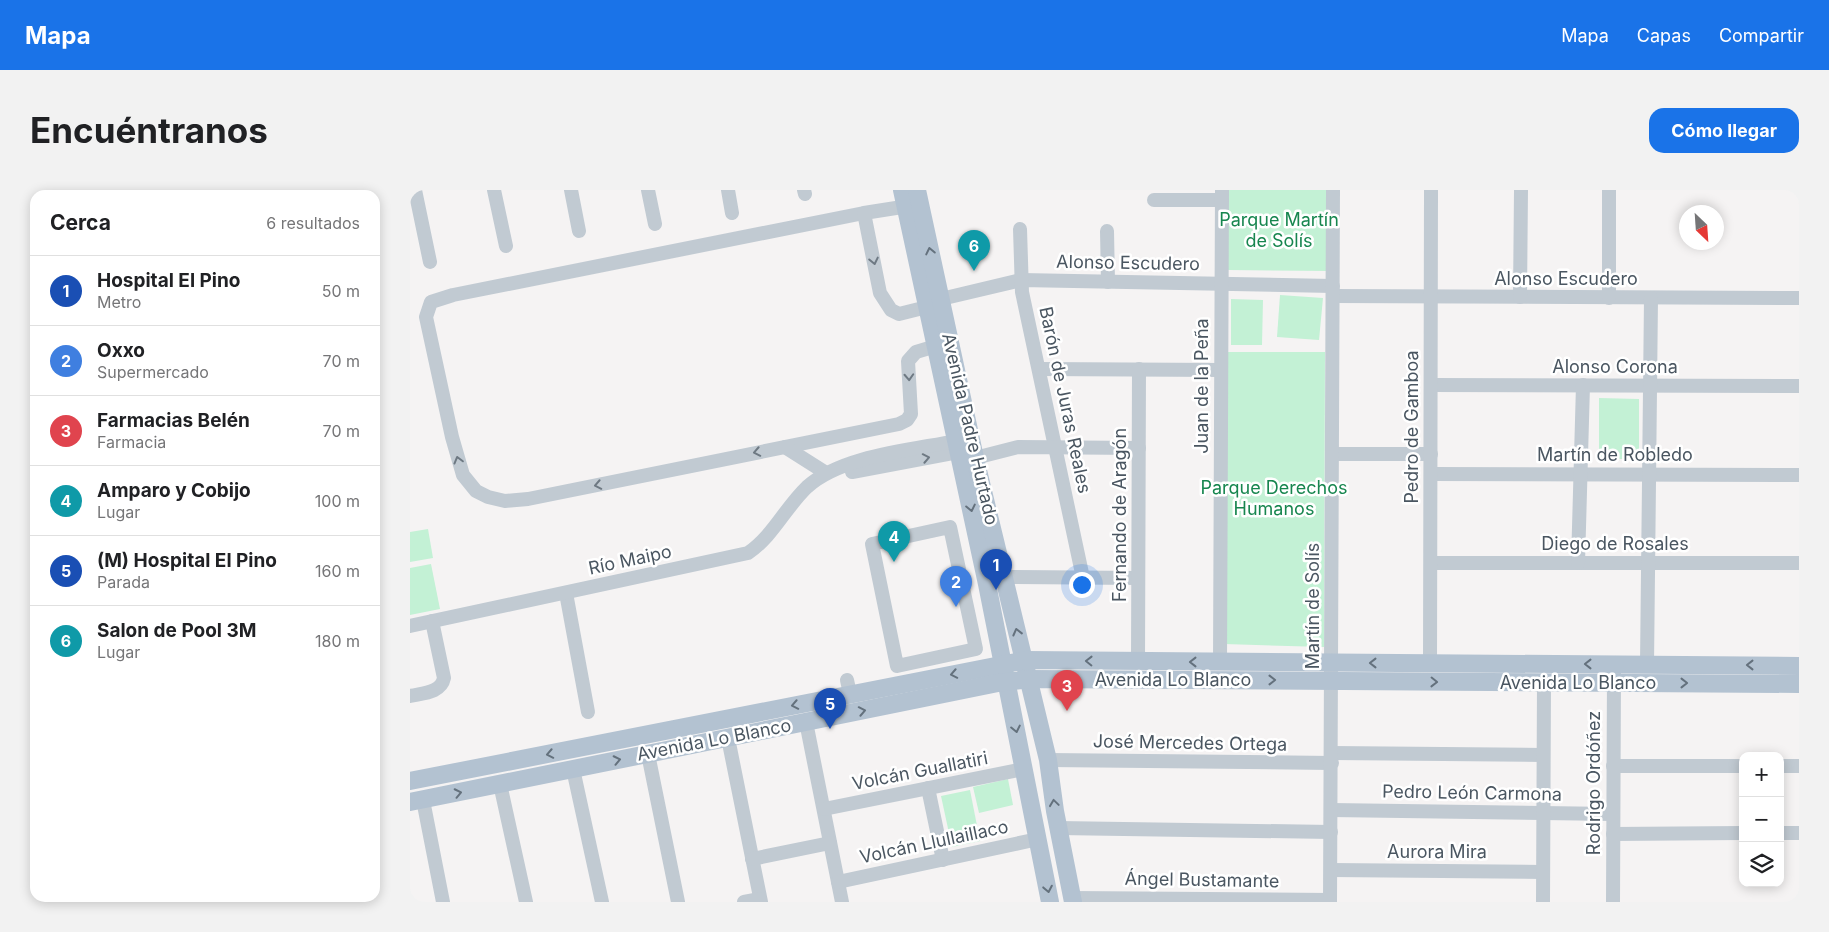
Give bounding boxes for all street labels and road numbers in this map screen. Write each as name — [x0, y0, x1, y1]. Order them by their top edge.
street label: Alonso Escudero — [1056, 251, 1200, 274]
street label: Alonso Escudero — [1494, 268, 1638, 289]
street label: Barón de Juras Reales — [1035, 305, 1096, 495]
street label: Juan de la Peña — [1191, 318, 1212, 454]
street label: Avenida Padre Hurtado — [938, 331, 1003, 527]
street label: Pedro de Gamboa — [1401, 350, 1422, 504]
street label: Alonso Corona — [1552, 356, 1678, 377]
street label: Fernando de Aragón — [1109, 428, 1130, 602]
street label: Martín de Robledo — [1537, 444, 1693, 465]
street label: Diego de Rosales — [1541, 533, 1689, 554]
street label: Río Maipo — [586, 540, 673, 579]
street label: Martín de Solís — [1302, 543, 1323, 669]
street label: Avenida Lo Blanco — [1095, 669, 1251, 690]
street label: Avenida Lo Blanco — [1500, 672, 1656, 693]
street label: Rodrigo Ordóñez — [1583, 711, 1604, 855]
street label: Avenida Lo Blanco — [635, 714, 793, 765]
street label: José Mercedes Ortega — [1093, 730, 1287, 755]
street label: Volcán Guallatiri — [850, 747, 989, 794]
street label: Pedro León Carmona — [1382, 780, 1562, 805]
street label: Volcán Llullaillaco — [858, 816, 1010, 867]
street label: Aurora Mira — [1387, 841, 1487, 862]
street label: Ángel Bustamante — [1124, 867, 1280, 891]

